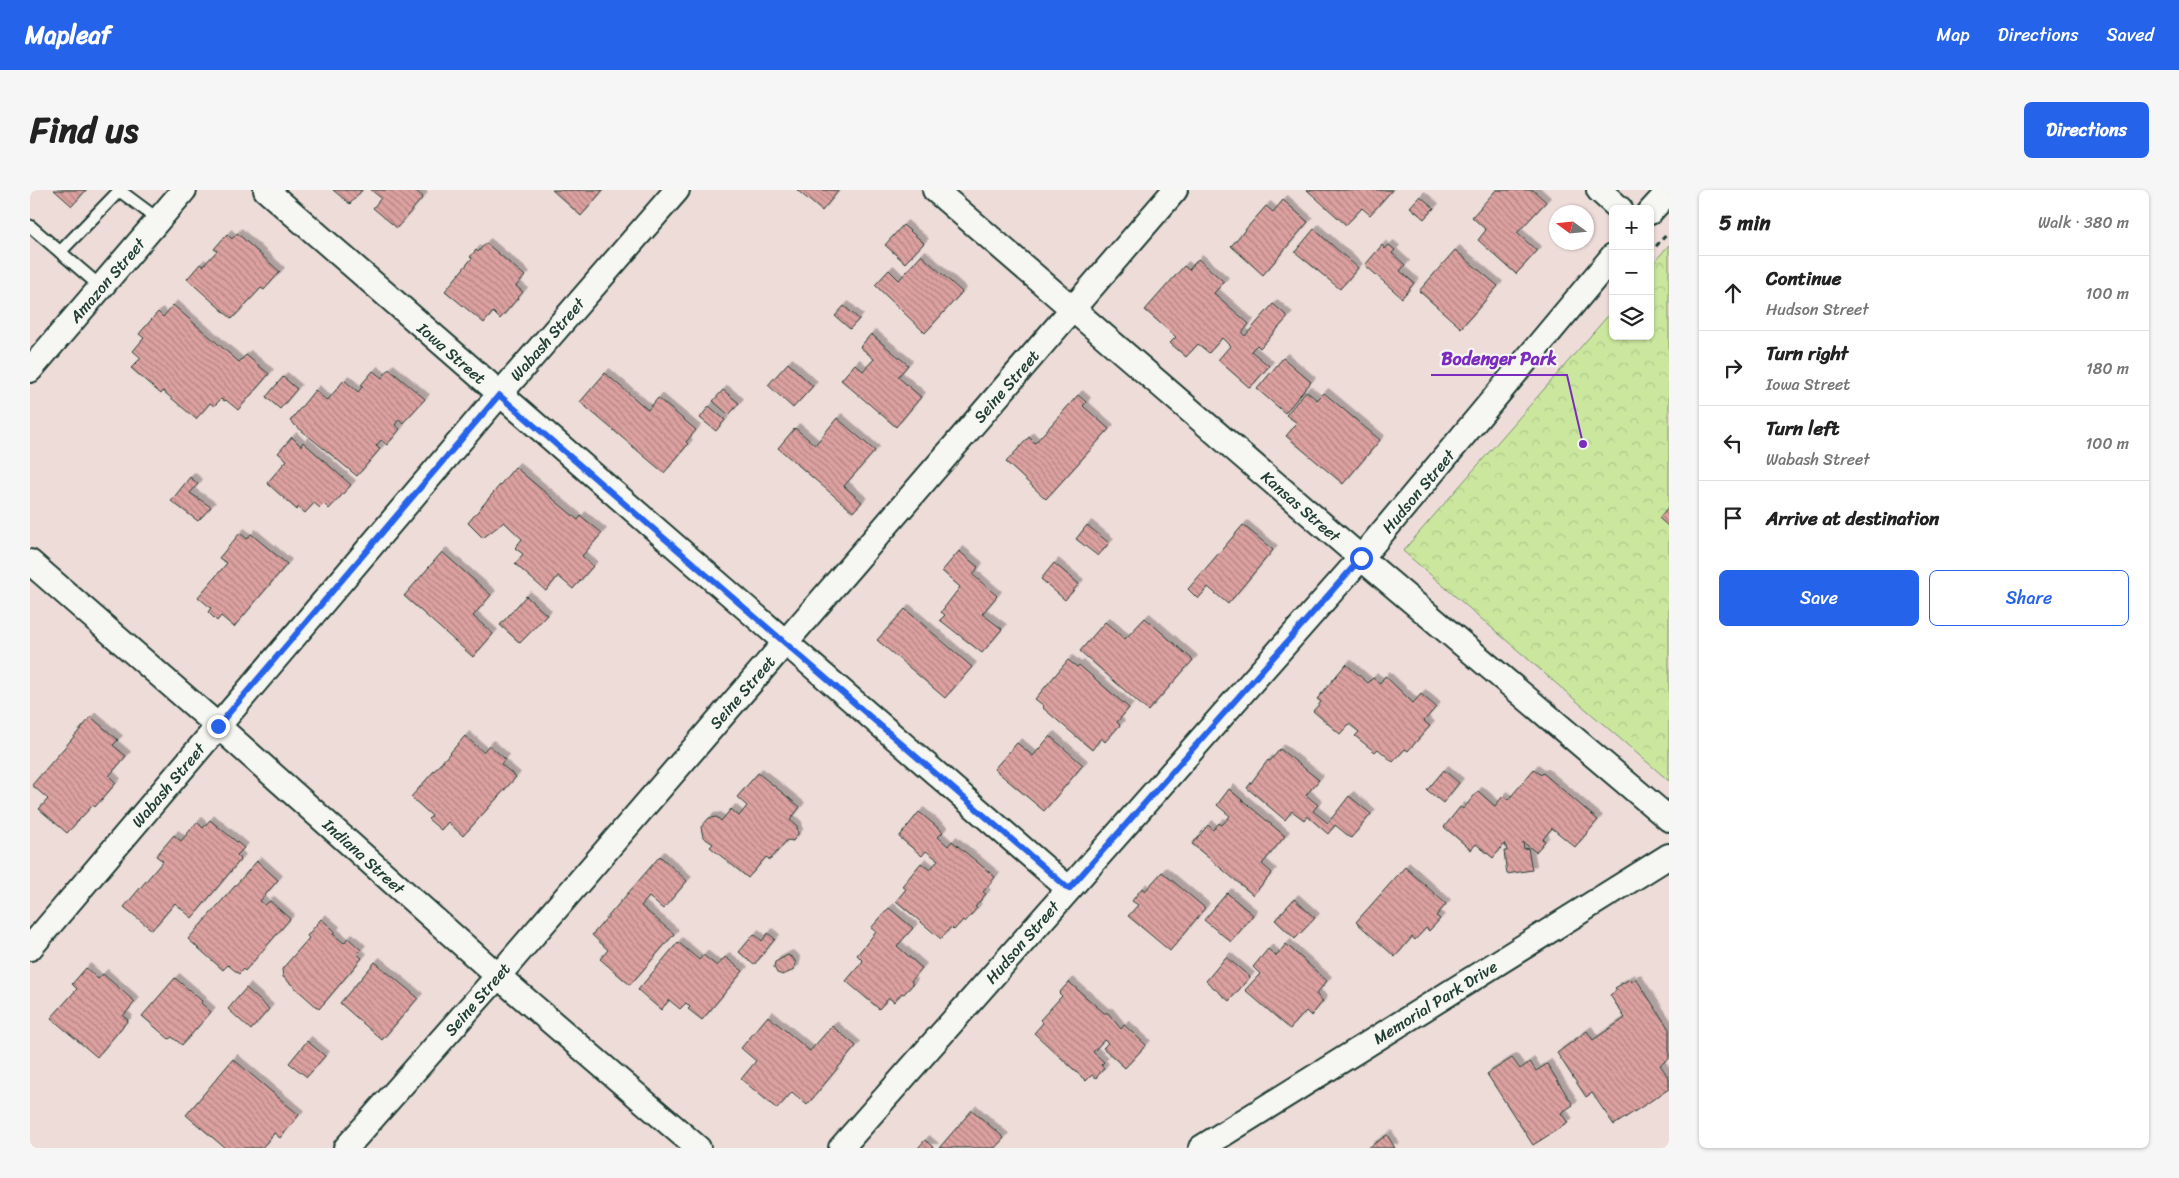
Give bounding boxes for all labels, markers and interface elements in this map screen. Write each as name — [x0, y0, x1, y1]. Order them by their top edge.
text: Mapleaf — [25, 14, 111, 56]
text: Map — [1937, 19, 1970, 51]
text: Directions — [1998, 19, 2079, 51]
text: Saved — [2107, 19, 2154, 51]
text: Find us — [30, 99, 138, 161]
button: Directions — [2024, 102, 2149, 158]
text: 5 min — [1719, 204, 1771, 242]
north arrow — [1549, 205, 1594, 250]
map controls — [1609, 205, 1654, 340]
button: + — [1609, 205, 1654, 250]
text: Walk · 380 m — [2038, 208, 2129, 237]
street label: Amazon Street — [61, 231, 153, 330]
button: − — [1609, 250, 1654, 295]
text: Continue — [1766, 262, 1842, 295]
icon: ahead — [1719, 279, 1747, 307]
text: 100 m — [2085, 279, 2129, 308]
street label: Wabash Street — [502, 290, 593, 388]
button: layers — [1609, 295, 1654, 340]
text: Hudson Street — [1766, 295, 1869, 324]
street label: Iowa Street — [410, 314, 493, 392]
text: Turn right — [1766, 337, 1848, 370]
callout: Bodenger Park — [1431, 342, 1567, 375]
street label: Seine Street — [966, 343, 1047, 430]
text: Bodenger Park — [1441, 343, 1557, 375]
icon: right — [1719, 354, 1747, 382]
text: 180 m — [2086, 354, 2129, 383]
text: Iowa Street — [1766, 370, 1850, 399]
text: Turn left — [1766, 412, 1839, 445]
icon: left — [1719, 429, 1747, 457]
text: 100 m — [2085, 429, 2129, 458]
street label: Hudson Street — [1374, 442, 1463, 540]
text: Wabash Street — [1766, 445, 1870, 474]
street label: Kansas Street — [1254, 463, 1348, 550]
text: Arrive at destination — [1766, 502, 1939, 535]
icon: arrive — [1719, 504, 1747, 532]
route start — [1350, 547, 1373, 570]
button: Save — [1719, 570, 1919, 626]
button: Share — [1929, 570, 2129, 626]
street label: Seine Street — [702, 649, 783, 736]
route end — [207, 715, 230, 738]
street label: Wabash Street — [124, 736, 213, 834]
street label: Indiana Street — [315, 810, 412, 902]
street label: Hudson Street — [978, 894, 1067, 991]
street label: Memorial Park Drive — [1367, 952, 1503, 1053]
street label: Seine Street — [437, 956, 518, 1043]

